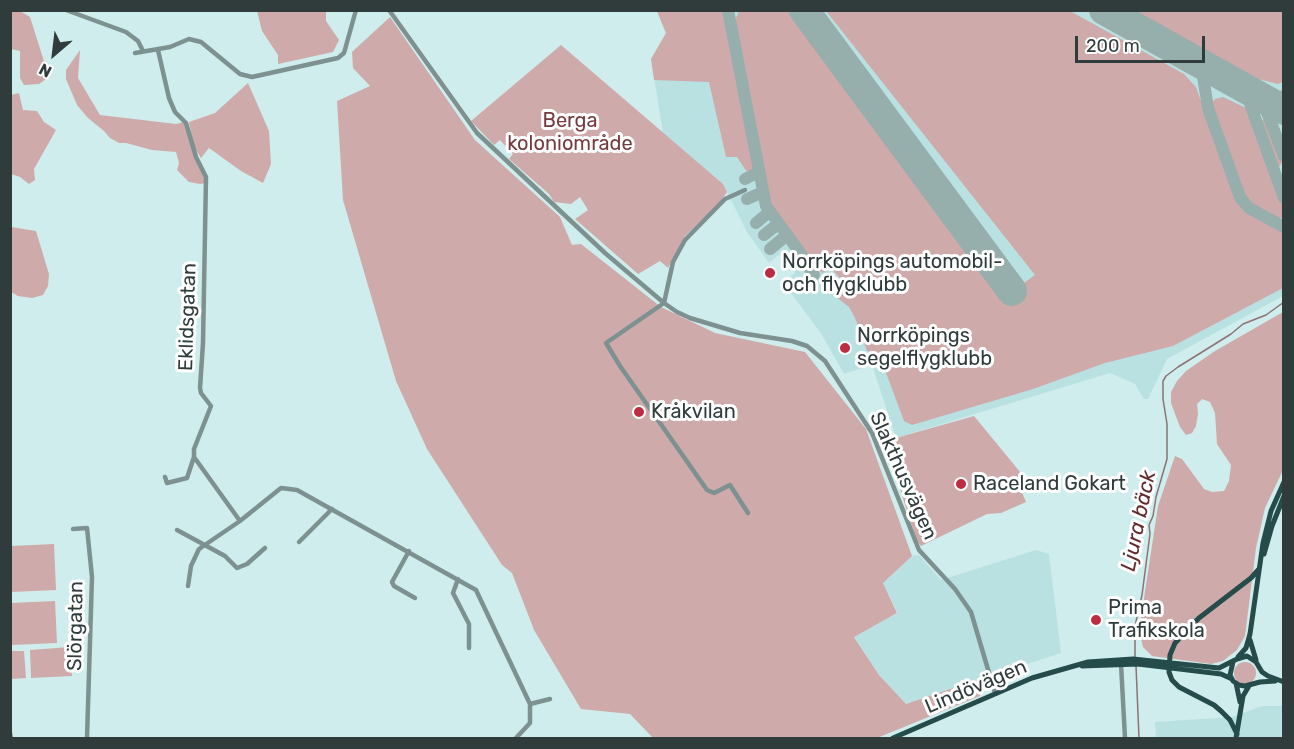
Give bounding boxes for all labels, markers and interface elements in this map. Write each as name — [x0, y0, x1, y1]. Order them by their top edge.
north arrow — [24, 24, 84, 84]
scale bar — [1078, 24, 1208, 62]
text: 200 m — [1086, 35, 1140, 57]
text: N — [36, 59, 55, 81]
park label: Berga koloniområde — [507, 109, 633, 156]
place label: Norrköpings automobil- och flygklubb — [782, 250, 1003, 297]
street label: Eklidsgatan — [174, 263, 202, 371]
marker: Norrköpings automobil- och flygklubb — [763, 266, 777, 280]
place label: Norrköpings segelflygklubb — [857, 324, 992, 371]
marker: Norrköpings segelflygklubb — [838, 341, 852, 355]
place label: Kråkvilan — [651, 400, 736, 424]
marker: Kråkvilan — [632, 405, 646, 419]
street label: Slakthusvägen — [864, 408, 942, 544]
water label: Ljura bäck — [1116, 468, 1162, 574]
place label: Raceland Gokart — [973, 472, 1126, 496]
marker: Raceland Gokart — [954, 477, 968, 491]
street label: Slörgatan — [63, 581, 89, 671]
place label: Prima Trafikskola — [1108, 596, 1205, 643]
marker: Prima Trafikskola — [1089, 613, 1103, 627]
street label: Lindövägen — [922, 655, 1030, 719]

